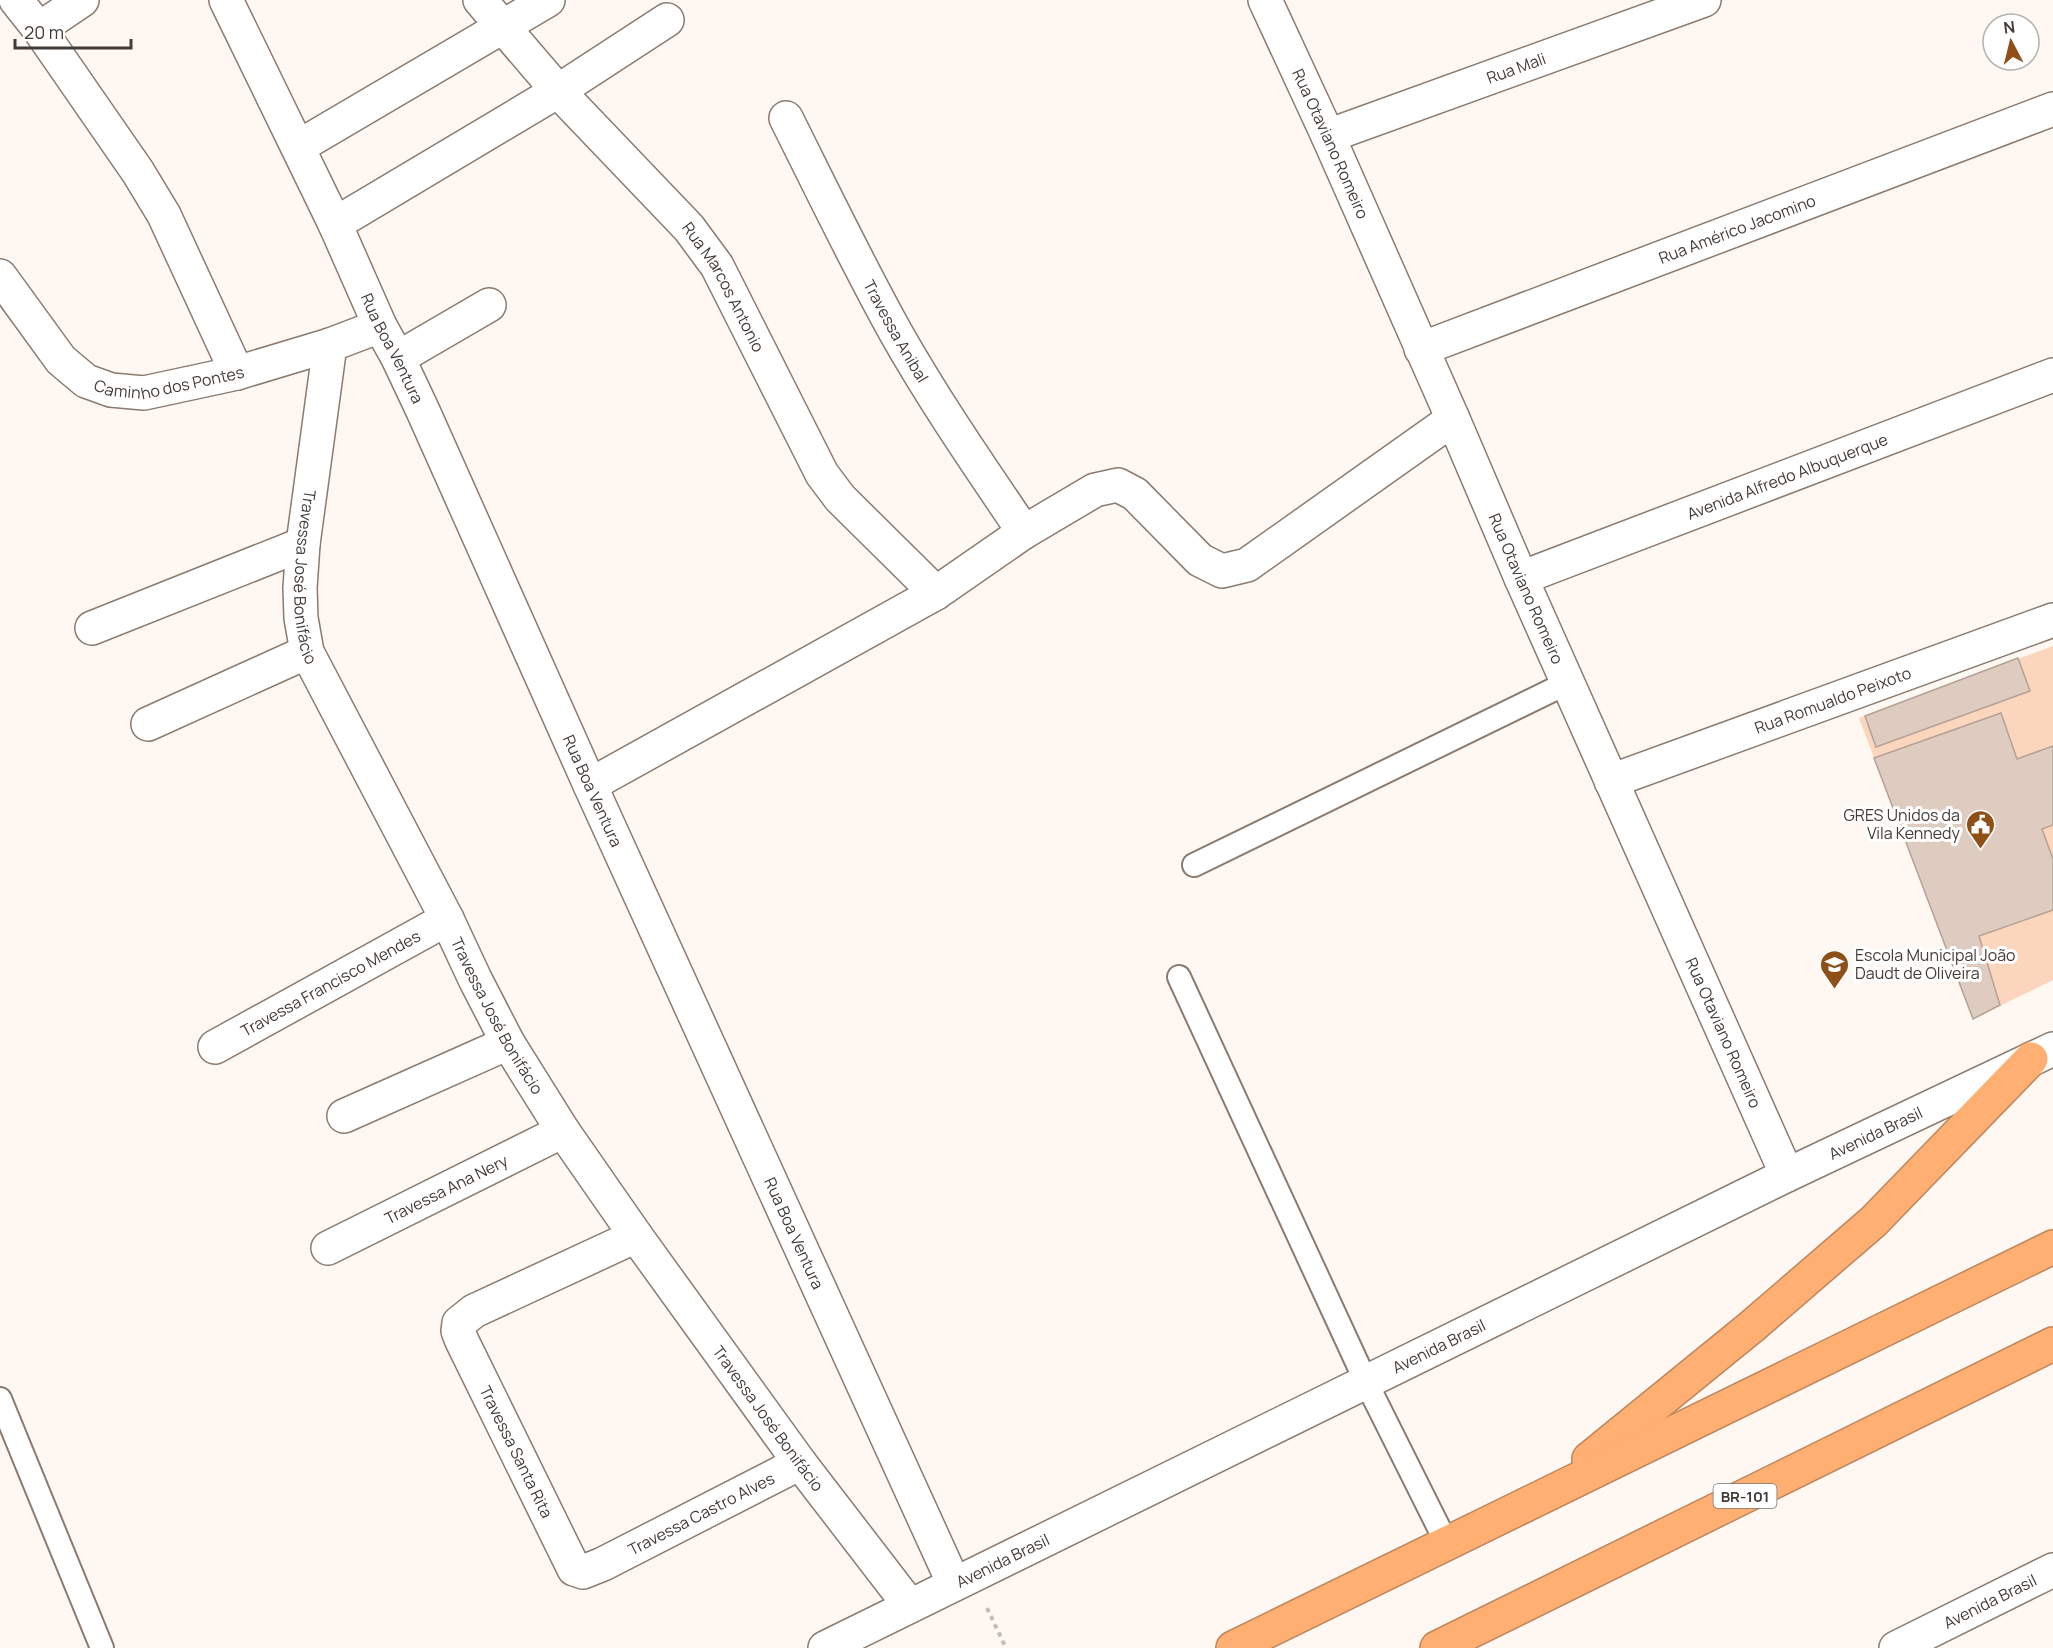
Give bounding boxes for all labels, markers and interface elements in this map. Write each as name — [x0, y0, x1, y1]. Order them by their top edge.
scale bar — [15, 12, 130, 50]
north arrow — [1981, 12, 2041, 72]
text: N — [2002, 15, 2016, 39]
text: 20 m — [24, 20, 64, 44]
street label: Rua Mali — [1483, 47, 1549, 89]
street label: Rua Otaviano Romeiro — [1287, 65, 1374, 222]
street label: Rua Américo Jacomino — [1655, 189, 1819, 269]
street label: Rua Marcos Antonio — [677, 217, 770, 356]
street label: Travessa Anibal — [858, 276, 934, 387]
street label: Rua Boa Ventura — [356, 290, 429, 407]
street label: Caminho dos Pontes — [91, 360, 247, 404]
street label: Avenida Alfredo Albuquerque — [1684, 428, 1891, 525]
street label: Travessa José Bonifácio — [289, 489, 322, 668]
street label: Rua Otaviano Romeiro — [1484, 510, 1569, 667]
street label: Rua Romualdo Peixoto — [1751, 662, 1914, 739]
street label: Rua Boa Ventura — [558, 731, 628, 850]
place label: GRES Unidos da Vila Kennedy — [1844, 804, 1961, 844]
public building icon: GRES Unidos da Vila Kennedy — [1965, 808, 1997, 850]
street label: Travessa Francisco Mendes — [237, 925, 424, 1042]
street label: Travessa José Bonifácio — [446, 934, 548, 1098]
place label: Escola Municipal João Daudt de Oliveira — [1855, 944, 2016, 984]
school or university icon: Escola Municipal João Daudt de Oliveira — [1818, 948, 1850, 990]
street label: Rua Otaviano Romeiro — [1680, 954, 1767, 1111]
street label: Avenida Brasil — [1825, 1101, 1926, 1165]
street label: Travessa Ana Nery — [381, 1149, 512, 1229]
street label: Rua Boa Ventura — [759, 1174, 829, 1293]
street label: Avenida Brasil — [1388, 1314, 1489, 1378]
street label: Travessa José Bonifácio — [708, 1341, 829, 1496]
street label: Travessa Santa Rita — [475, 1382, 558, 1522]
street label: Travessa Castro Alves — [624, 1467, 778, 1560]
road number: BR-101 — [1714, 1484, 1776, 1508]
street label: Avenida Brasil — [952, 1528, 1053, 1593]
street label: Avenida Brasil — [1940, 1569, 2040, 1634]

